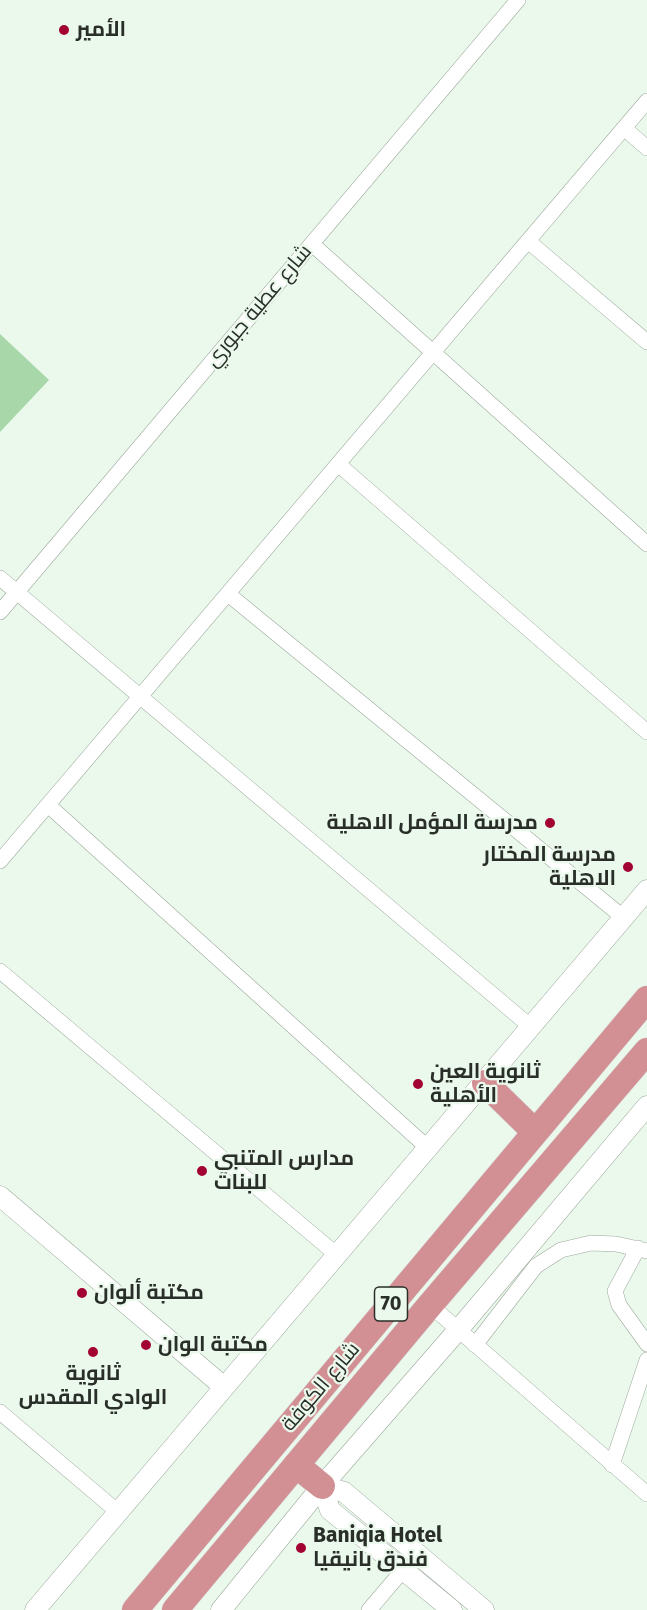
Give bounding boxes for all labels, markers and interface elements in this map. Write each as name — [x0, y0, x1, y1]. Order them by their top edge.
place label: الأمير — [76, 17, 126, 43]
marker: الأمير — [57, 23, 71, 37]
street label: شارع عطية جبوري — [200, 239, 318, 373]
place label: مدرسة المؤمل الاهلية — [326, 810, 538, 836]
marker: مدرسة المؤمل الاهلية — [543, 816, 557, 830]
place label: مدرسة المختار الاهلية — [483, 842, 616, 892]
marker: مدرسة المختار الاهلية — [621, 860, 635, 874]
place label: ثانوية العين الأهلية — [430, 1059, 540, 1109]
marker: ثانوية العين الأهلية — [411, 1077, 425, 1091]
place label: مدارس المتنبي للبنات — [214, 1146, 354, 1196]
marker: مدارس المتنبي للبنات — [195, 1164, 209, 1178]
place label: مكتبة ألوان — [94, 1280, 204, 1306]
marker: مكتبة ألوان — [75, 1286, 89, 1300]
road number: 70 — [374, 1287, 408, 1321]
place label: مكتبة الوان — [158, 1332, 268, 1358]
street label: شارع الكوفة — [276, 1337, 366, 1437]
marker: مكتبة الوان — [139, 1338, 153, 1352]
marker: ثانوية الوادي المقدس — [86, 1345, 100, 1359]
place label: ثانوية الوادي المقدس — [19, 1361, 167, 1411]
place label: Baniqia Hotel فندق بانيقيا — [313, 1523, 442, 1573]
marker: Baniqia Hotel فندق بانيقيا — [294, 1541, 308, 1555]

